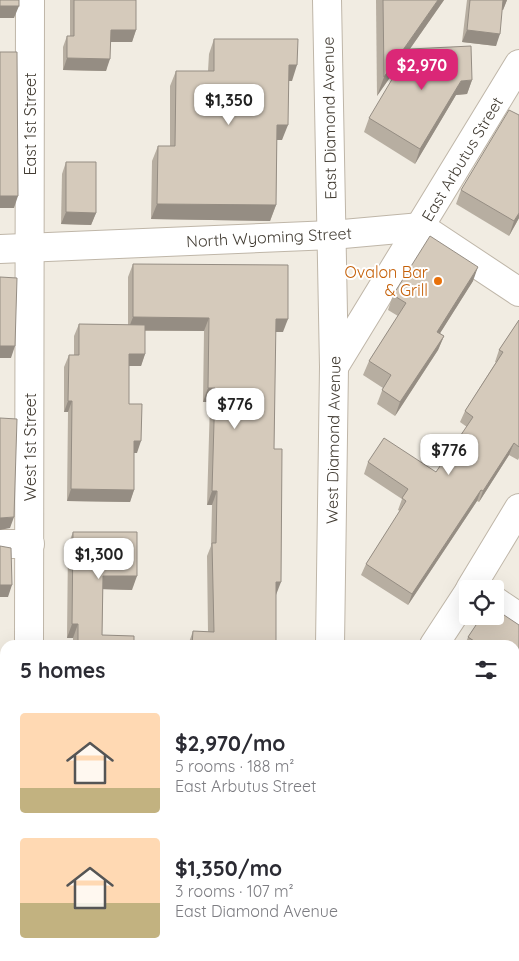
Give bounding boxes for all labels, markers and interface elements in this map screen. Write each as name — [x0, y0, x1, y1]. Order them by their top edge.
street label: East Diamond Avenue — [318, 36, 340, 200]
pin: $2,970 — [381, 48, 463, 91]
text: $2,970 — [397, 55, 447, 75]
street label: East 1st Street — [20, 72, 40, 176]
pin: $1,350 — [188, 84, 270, 126]
text: $1,350 — [205, 90, 253, 110]
street label: East Arbutus Street — [417, 93, 507, 225]
street label: North Wyoming Street — [186, 223, 352, 251]
place label: Ovalon Bar & Grill — [345, 262, 428, 300]
marker: Ovalon Bar & Grill — [432, 275, 444, 287]
street label: West Diamond Avenue — [322, 356, 344, 524]
pin: $776 — [205, 388, 265, 430]
street label: West 1st Street — [20, 393, 40, 501]
text: $776 — [217, 394, 253, 414]
pin: $776 — [419, 434, 479, 476]
text: $776 — [431, 440, 467, 460]
pin: $1,300 — [58, 538, 140, 580]
text: $1,300 — [75, 544, 123, 564]
map controls — [459, 580, 504, 625]
button: locate — [459, 580, 504, 625]
icon: filters — [472, 656, 500, 684]
text: 5 homes — [20, 657, 105, 683]
text: $2,970/mo — [175, 730, 285, 756]
icon: home — [60, 733, 120, 793]
text: 5 rooms · 188 m² — [175, 756, 294, 776]
text: East Arbutus Street — [175, 776, 317, 796]
text: $1,350/mo — [175, 855, 282, 881]
icon: home — [60, 858, 120, 918]
text: 3 rooms · 107 m² — [175, 881, 294, 901]
text: East Diamond Avenue — [175, 901, 338, 921]

